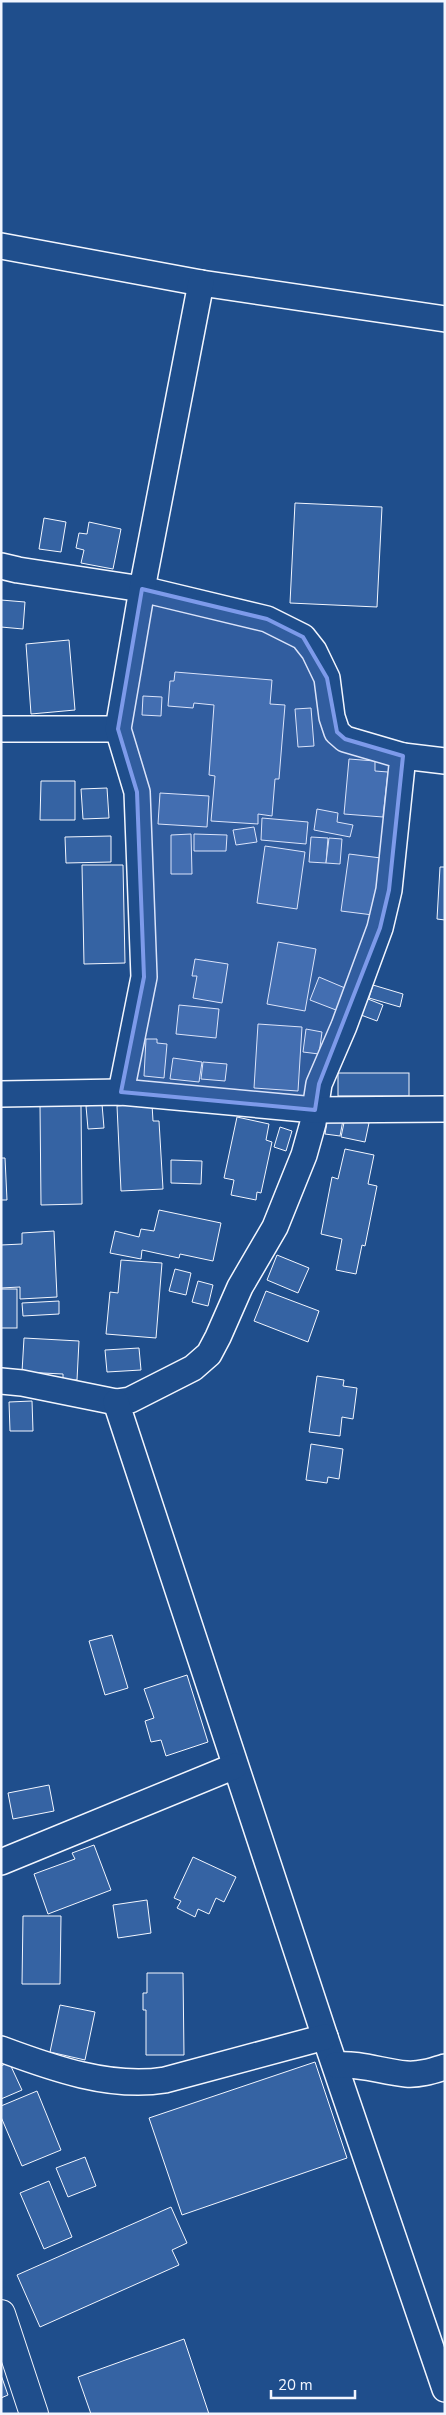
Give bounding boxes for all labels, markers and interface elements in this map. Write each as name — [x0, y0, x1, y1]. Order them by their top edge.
scale bar — [271, 2368, 355, 2400]
text: 20 m — [278, 2375, 313, 2395]

